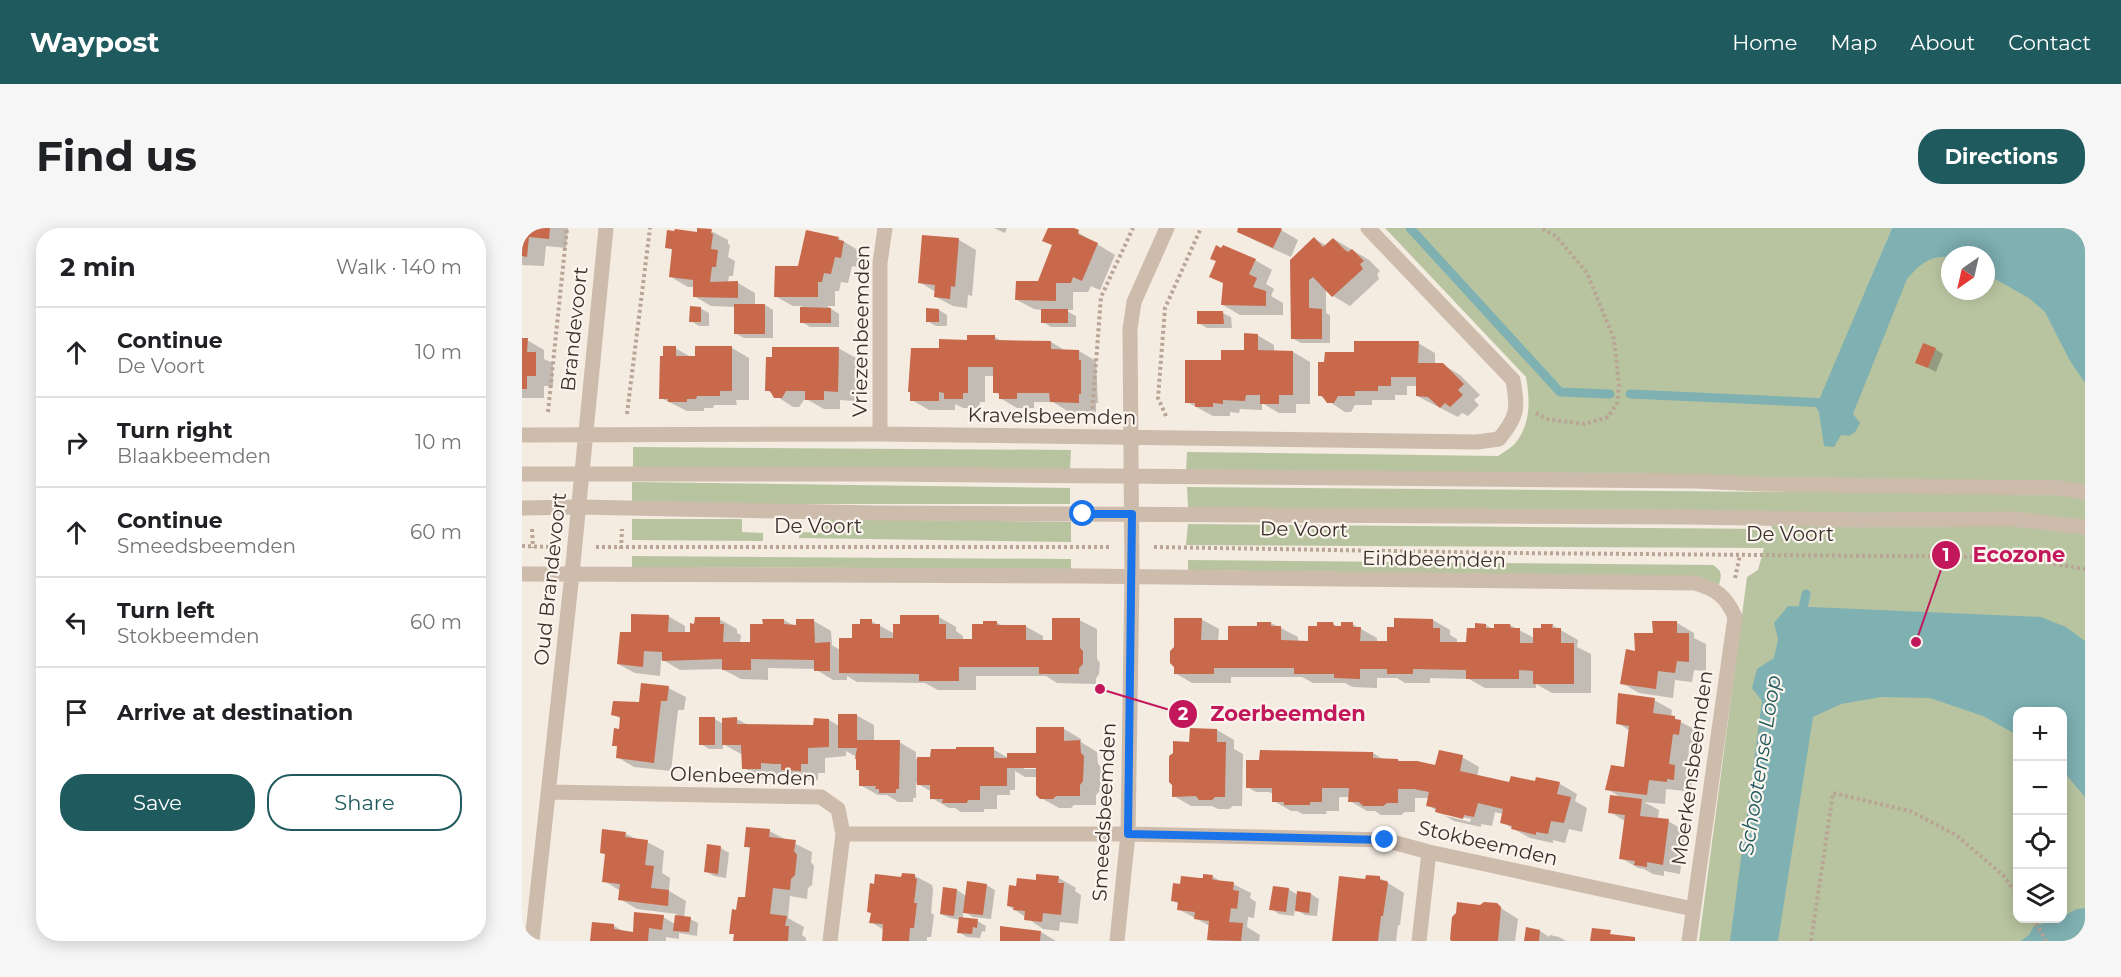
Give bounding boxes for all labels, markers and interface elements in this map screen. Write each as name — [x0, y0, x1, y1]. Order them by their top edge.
text: Waypost — [30, 25, 160, 59]
text: Home — [1732, 30, 1797, 55]
text: Map — [1830, 30, 1877, 55]
text: About — [1910, 30, 1975, 55]
text: Contact — [2008, 30, 2091, 55]
button: Directions — [1918, 129, 2085, 184]
text: Find us — [36, 130, 197, 182]
street label: Vriezenbeemden — [847, 245, 875, 417]
north arrow — [1941, 246, 1995, 300]
text: 2 min — [60, 251, 136, 283]
text: Walk · 140 m — [336, 255, 462, 279]
street label: Brandevoort — [556, 266, 592, 392]
text: Continue — [117, 327, 223, 354]
icon: ahead — [60, 336, 93, 369]
text: 10 m — [415, 340, 462, 364]
text: De Voort — [117, 354, 205, 378]
street label: Kravelsbeemden — [967, 403, 1137, 429]
text: Turn right — [117, 417, 232, 444]
icon: right — [60, 426, 93, 459]
text: 10 m — [415, 430, 462, 454]
text: Blaakbeemden — [117, 444, 271, 468]
street label: Oud Brandevoort — [529, 491, 571, 667]
route start — [1069, 500, 1095, 526]
text: Continue — [117, 507, 223, 534]
street label: De Voort — [774, 514, 862, 538]
icon: ahead — [60, 516, 93, 549]
street label: De Voort — [1260, 516, 1348, 542]
text: 60 m — [410, 520, 462, 544]
street label: De Voort — [1746, 522, 1834, 546]
text: Smeedsbeemden — [117, 534, 296, 558]
callout: Ecozone — [1931, 535, 2077, 574]
text: Ecozone — [1973, 542, 2065, 567]
text: 1 — [1942, 544, 1950, 566]
street label: Eindbeemden — [1362, 546, 1506, 572]
text: Turn left — [117, 597, 215, 624]
icon: left — [60, 606, 93, 639]
text: 60 m — [410, 610, 462, 634]
text: Stokbeemden — [117, 624, 260, 648]
street label: Moerkensbeemden — [1666, 669, 1718, 867]
water label: Schootense Loop — [1733, 673, 1786, 856]
callout: Zoerbeemden — [1168, 694, 1377, 733]
icon: arrive — [60, 696, 93, 729]
text: Arrive at destination — [117, 699, 353, 726]
text: Zoerbeemden — [1210, 701, 1366, 726]
text: 2 — [1178, 703, 1189, 725]
map controls — [2013, 707, 2067, 923]
button: + — [2013, 707, 2067, 761]
street label: Smeedsbeemden — [1087, 722, 1121, 902]
street label: Olenbeemden — [670, 761, 816, 791]
button: − — [2013, 761, 2067, 815]
button: Save — [60, 774, 255, 831]
button: Share — [267, 774, 462, 831]
street label: Stokbeemden — [1416, 815, 1560, 871]
button: locate — [2013, 815, 2067, 869]
route end — [1371, 826, 1397, 852]
button: layers — [2013, 869, 2067, 923]

